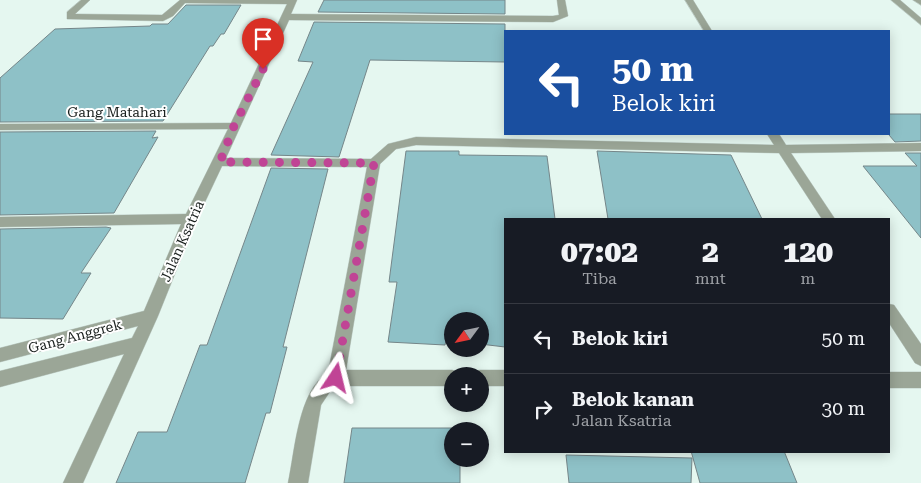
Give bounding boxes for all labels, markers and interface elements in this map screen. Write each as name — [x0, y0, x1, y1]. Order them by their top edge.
pin — [242, 18, 284, 69]
icon: arrive — [249, 25, 277, 53]
text: 50 m — [612, 49, 694, 90]
icon: left — [529, 50, 594, 115]
text: Belok kiri — [612, 91, 716, 116]
street label: Gang Matahari — [67, 104, 167, 120]
street label: Jalan Ksatria — [157, 198, 207, 284]
text: 07:02 — [561, 234, 638, 269]
text: 2 — [702, 234, 719, 269]
text: 120 — [783, 234, 833, 269]
text: Tiba — [582, 269, 617, 288]
text: mnt — [695, 269, 726, 288]
text: m — [801, 269, 815, 288]
north arrow — [444, 312, 489, 358]
map controls — [444, 312, 489, 467]
street label: Gang Anggrek — [27, 316, 124, 356]
icon: left — [529, 325, 557, 353]
text: Belok kiri — [572, 327, 668, 350]
text: 50 m — [822, 327, 865, 350]
position arrow — [309, 351, 361, 403]
button: + — [444, 367, 489, 412]
text: Belok kanan — [572, 388, 694, 411]
icon: right — [529, 395, 557, 423]
text: 30 m — [822, 397, 865, 420]
text: Jalan Ksatria — [572, 411, 671, 430]
button: − — [444, 422, 489, 467]

